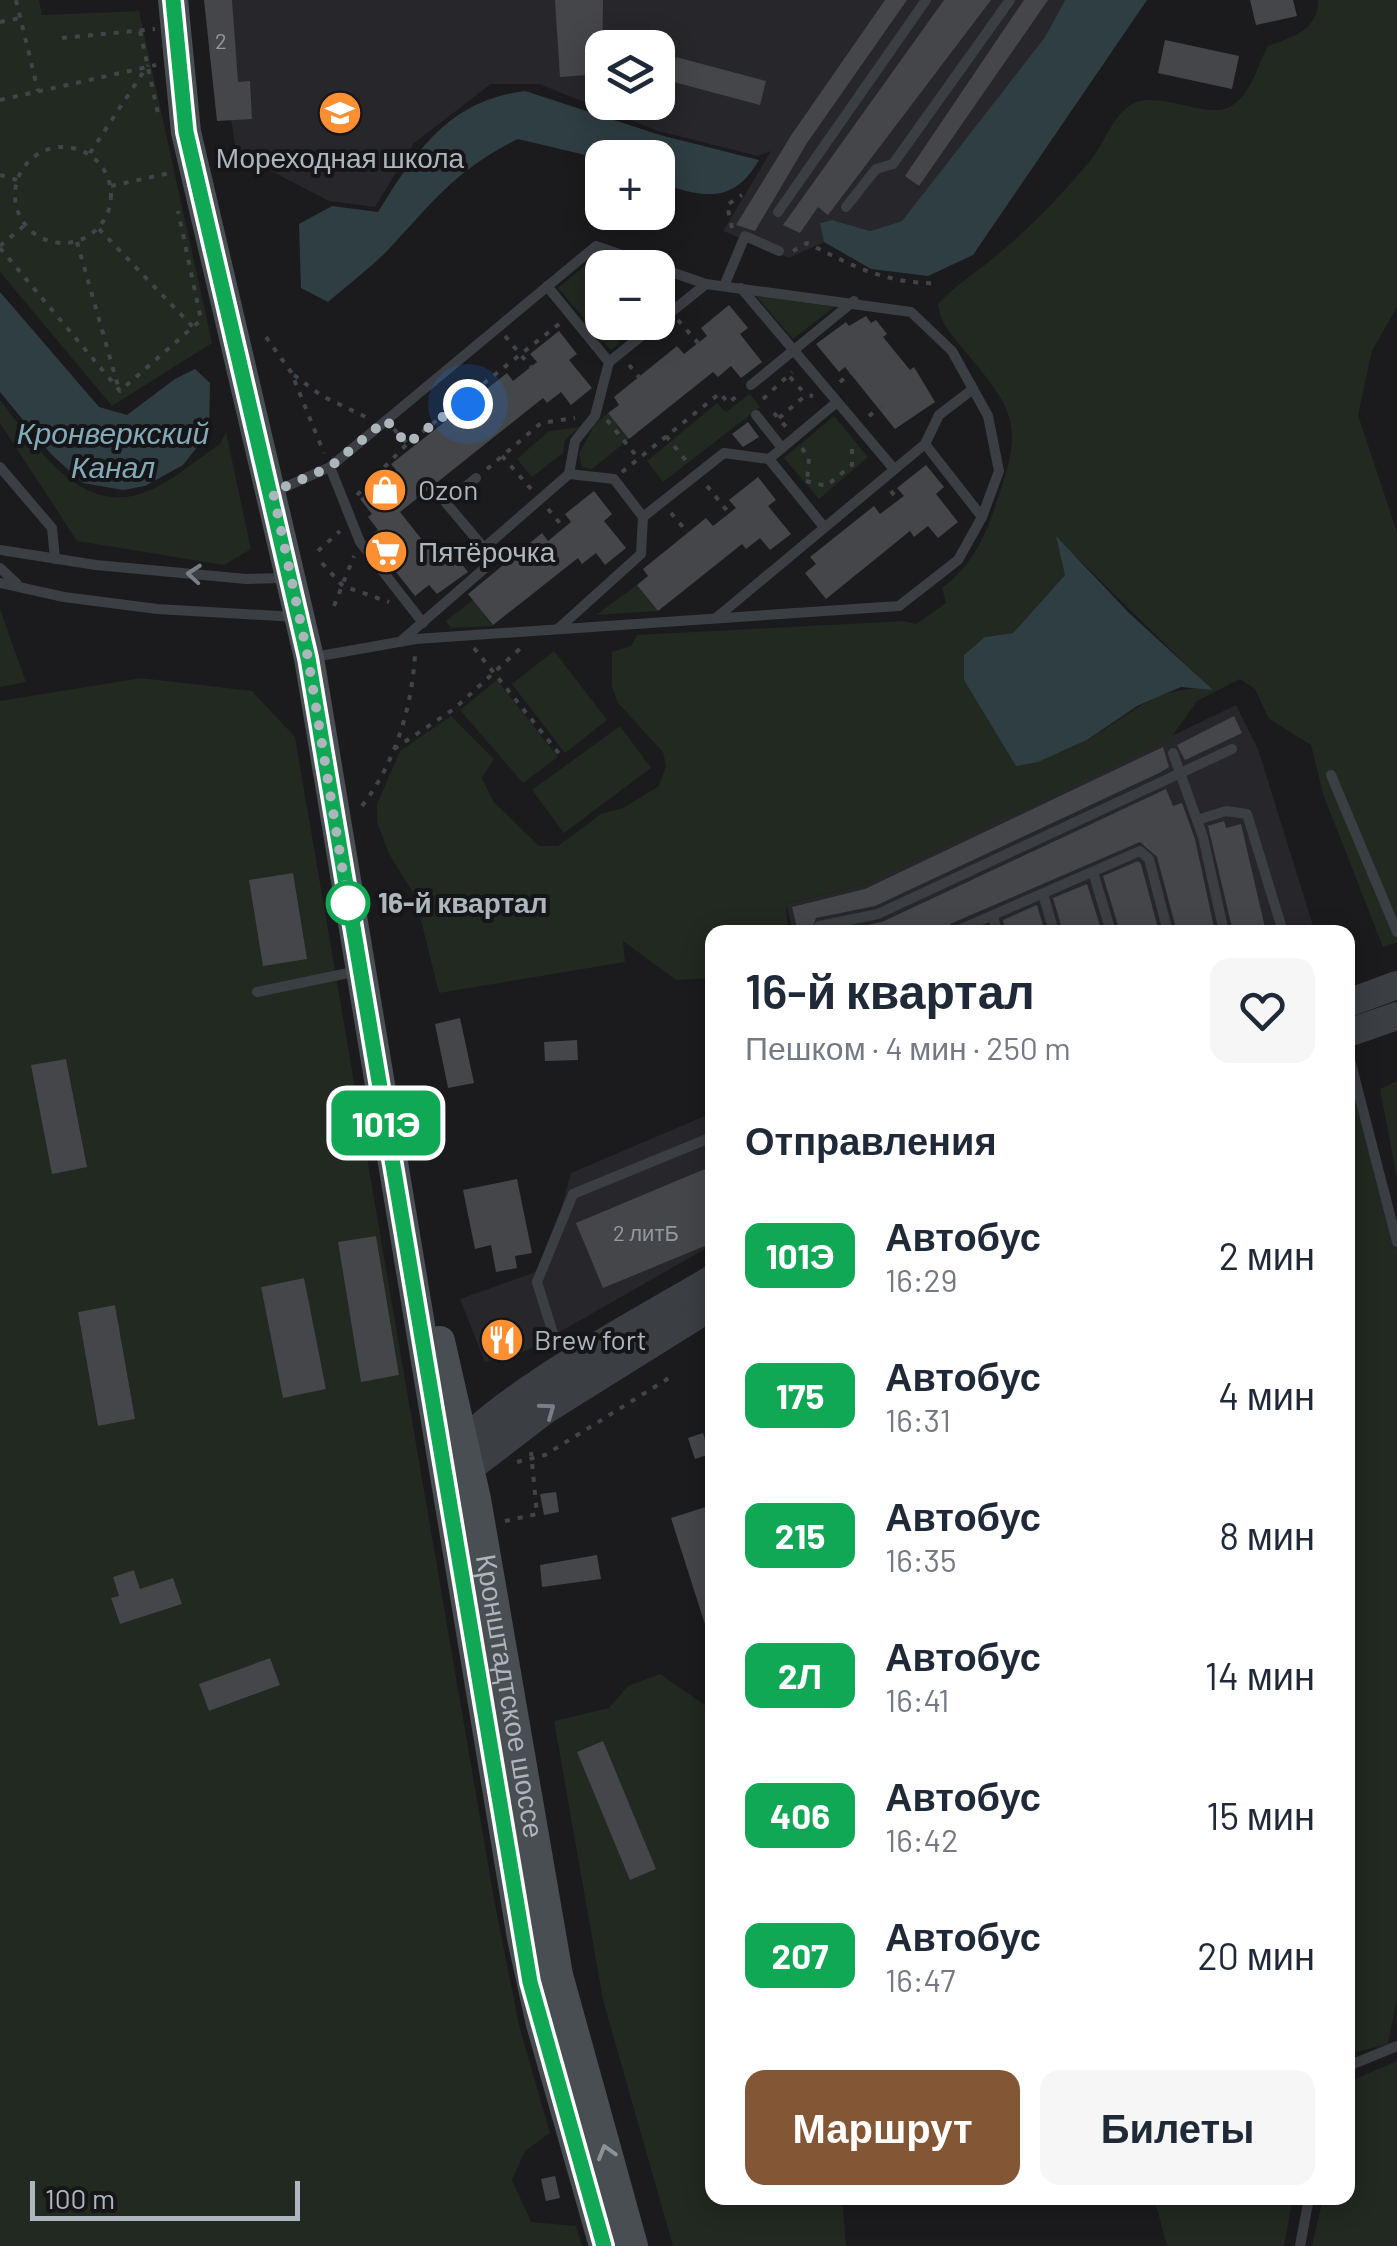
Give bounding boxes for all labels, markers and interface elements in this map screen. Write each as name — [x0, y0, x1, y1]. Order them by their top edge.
house number: 2 — [215, 27, 227, 53]
map controls — [585, 30, 675, 340]
button: layers — [585, 30, 675, 120]
school or university icon: Мореходная школа — [317, 90, 363, 136]
place label: Мореходная школа — [216, 140, 465, 174]
button: + — [585, 140, 675, 230]
button: − — [585, 250, 675, 340]
your location — [443, 379, 493, 429]
water label: Кронверкский Канал — [17, 414, 209, 484]
shop icon: Ozon — [362, 467, 408, 513]
place label: Ozon — [418, 472, 478, 506]
supermarket icon: Пятёрочка — [363, 529, 409, 575]
place label: Пятёрочка — [418, 534, 556, 568]
one-way arrow — [186, 564, 202, 586]
marker: 16-й квартал — [327, 882, 369, 924]
place label: 16-й квартал — [378, 885, 547, 919]
button: heart — [1210, 958, 1315, 1063]
text: 16-й квартал — [745, 961, 1035, 1019]
text: Пешком · 4 мин · 250 m — [745, 1028, 1071, 1066]
line badge: 101Э — [316, 1090, 456, 1156]
text: 101Э — [351, 1102, 421, 1144]
text: Отправления — [745, 1117, 997, 1163]
text: Автобус — [885, 1213, 1041, 1259]
house number: 2 литБ — [613, 1219, 679, 1245]
text: 2 мин — [1219, 1232, 1315, 1278]
text: 101Э — [765, 1234, 835, 1276]
text: 16:29 — [885, 1260, 957, 1298]
restaurant icon: Brew fort — [479, 1317, 525, 1363]
place label: Brew fort — [534, 1322, 647, 1356]
text: Автобус — [885, 1353, 1041, 1399]
text: 4 мин — [1218, 1372, 1315, 1418]
text: 175 — [776, 1374, 824, 1416]
text: 16:31 — [885, 1400, 951, 1438]
one-way arrow — [537, 1404, 555, 1422]
text: Автобус — [885, 1493, 1041, 1539]
text: 8 мин — [1219, 1512, 1315, 1558]
text: 215 — [775, 1514, 825, 1556]
text: 16:35 — [885, 1540, 956, 1578]
street label: Кронштадтское шоссе — [470, 1551, 552, 1840]
text: Автобус — [885, 1633, 1041, 1679]
text: 14 мин — [1205, 1652, 1315, 1698]
text: 2Л — [778, 1654, 822, 1696]
text: 16:41 — [885, 1680, 949, 1718]
text: Автобус — [885, 1773, 1041, 1819]
text: 15 мин — [1206, 1792, 1315, 1838]
text: 406 — [770, 1794, 830, 1836]
text: 16:42 — [885, 1820, 958, 1858]
text: Автобус — [885, 1913, 1041, 1959]
text: 20 мин — [1197, 1932, 1315, 1978]
text: 207 — [772, 1934, 828, 1976]
text: 16:47 — [885, 1960, 955, 1998]
button: Маршрут — [745, 2070, 1020, 2185]
button: Билеты — [1040, 2070, 1315, 2185]
one-way arrow — [597, 2144, 618, 2161]
scale bar — [30, 2176, 300, 2220]
text: 100 m — [45, 2181, 115, 2215]

